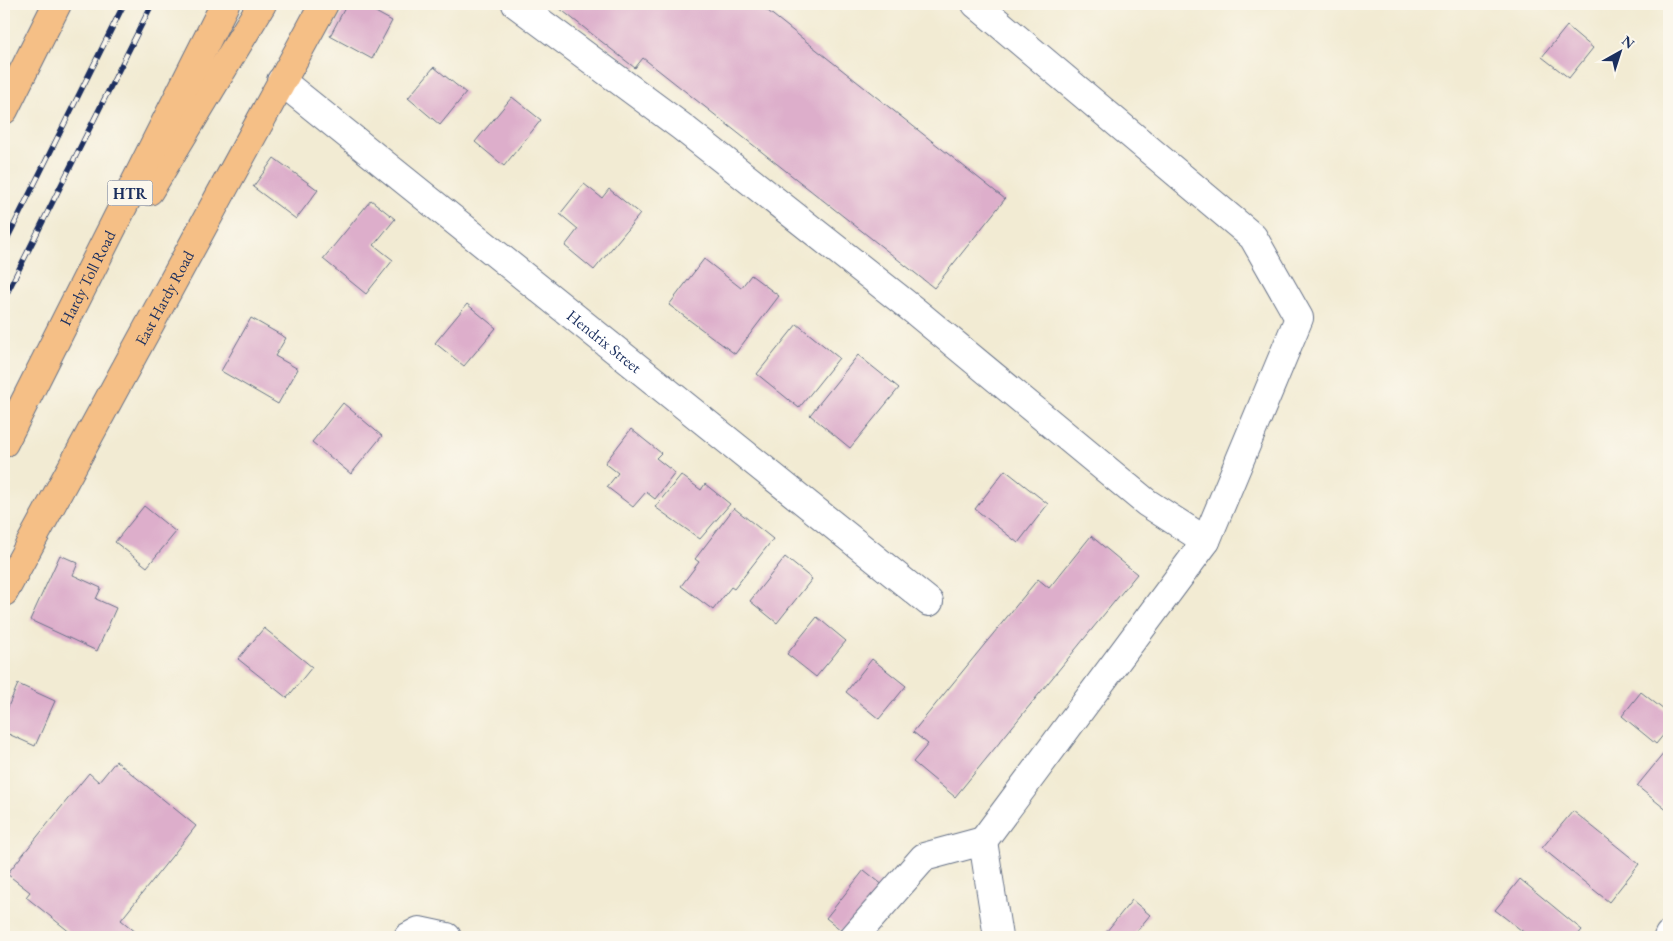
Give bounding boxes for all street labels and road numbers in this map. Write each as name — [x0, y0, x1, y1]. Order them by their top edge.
road number: HTR — [108, 180, 152, 206]
street label: Hardy Toll Road — [54, 226, 120, 329]
street label: East Hardy Road — [130, 246, 199, 349]
street label: Hendrix Street — [563, 305, 646, 378]

